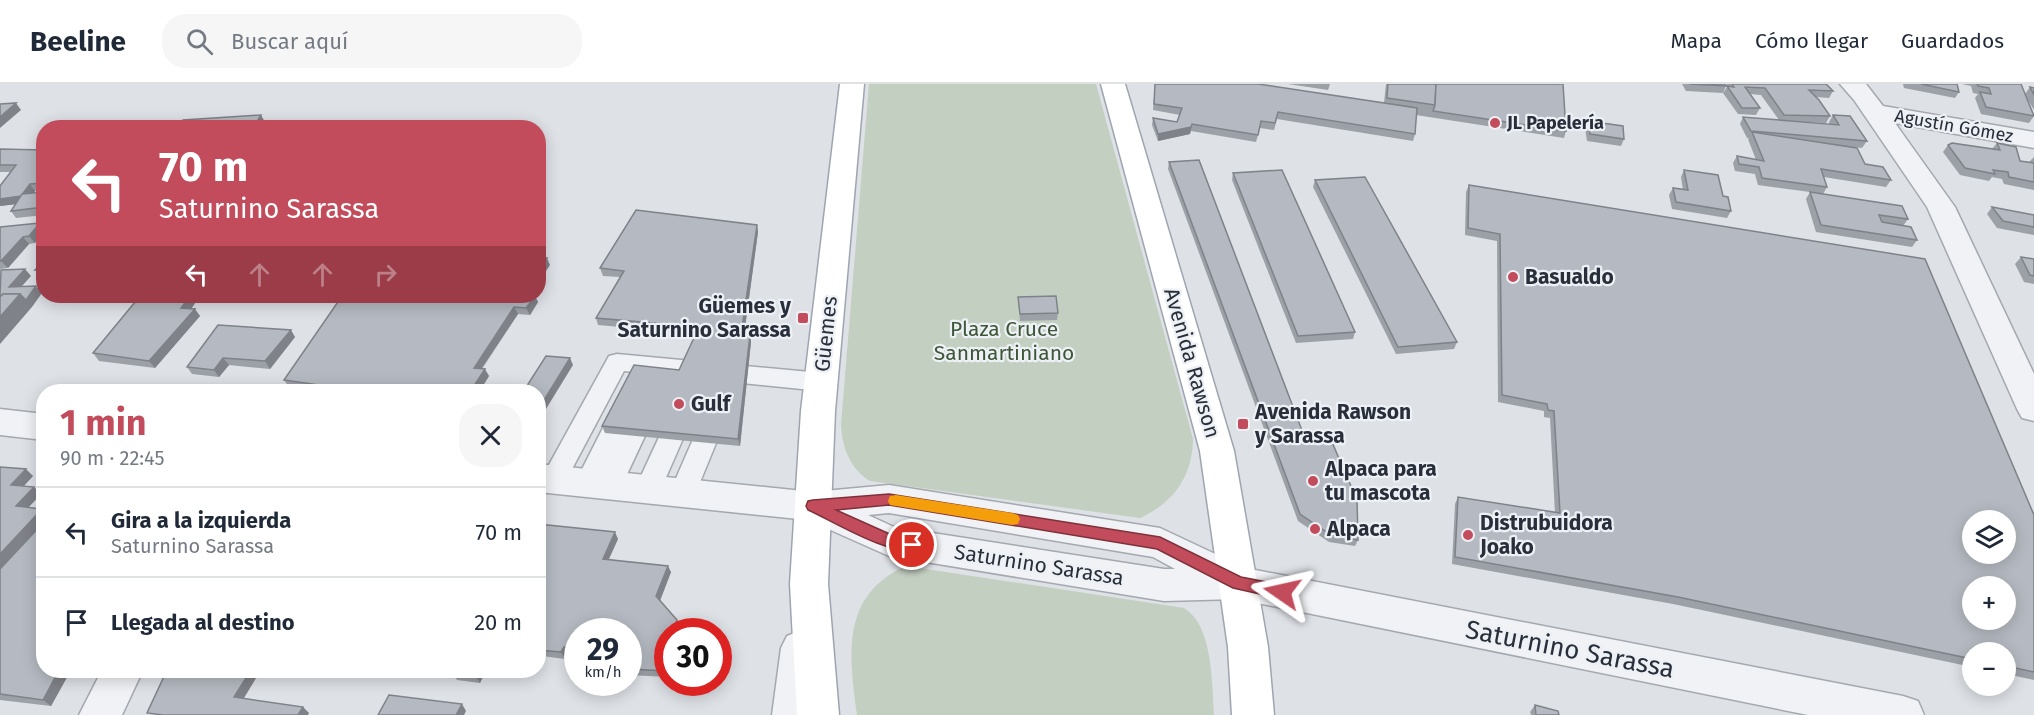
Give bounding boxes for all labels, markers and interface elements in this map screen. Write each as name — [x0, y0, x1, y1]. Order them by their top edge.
search box — [162, 14, 582, 68]
text: Beeline — [30, 25, 126, 58]
icon: search — [183, 25, 216, 58]
text: Buscar aquí — [231, 28, 348, 55]
text: Mapa — [1670, 28, 1722, 54]
text: Cómo llegar — [1755, 28, 1868, 54]
text: Guardados — [1901, 28, 2004, 54]
street label: Agustín Gómez — [1893, 105, 2015, 147]
place label: JL Papelería — [1506, 112, 1604, 134]
marker: JL Papelería — [1488, 116, 1502, 130]
text: 70 m — [159, 142, 248, 192]
icon: left — [60, 144, 138, 222]
text: Saturnino Sarassa — [159, 193, 379, 225]
icon: left — [180, 258, 213, 291]
icon: ahead — [243, 258, 276, 291]
icon: ahead — [306, 258, 339, 291]
icon: right — [369, 258, 402, 291]
place label: Basualdo — [1525, 264, 1614, 290]
marker: Basualdo — [1506, 270, 1520, 284]
street label: Avenida Rawson — [1158, 285, 1226, 441]
place label: Güemes y Saturnino Sarassa — [618, 293, 791, 343]
street label: Güemes — [809, 295, 843, 373]
marker: Güemes y Saturnino Sarassa — [796, 311, 810, 325]
park label: Plaza Cruce Sanmartiniano — [934, 316, 1074, 366]
place label: Gulf — [691, 391, 733, 417]
marker: Gulf — [672, 397, 686, 411]
place label: Avenida Rawson y Sarassa — [1254, 399, 1411, 449]
text: 1 min — [60, 401, 147, 445]
button: close — [459, 404, 522, 467]
marker: Avenida Rawson y Sarassa — [1236, 417, 1250, 431]
text: 90 m · 22:45 — [60, 446, 164, 470]
place label: Alpaca para tu mascota — [1324, 456, 1437, 506]
marker: Alpaca para tu mascota — [1306, 474, 1320, 488]
text: Gira a la izquierda — [111, 507, 291, 534]
place label: Distrubuidora Joako — [1479, 510, 1613, 560]
map controls — [1962, 510, 2016, 696]
button: layers — [1962, 510, 2016, 564]
icon: left — [60, 516, 93, 549]
place label: Alpaca — [1326, 516, 1391, 542]
text: 70 m — [476, 519, 522, 546]
pin — [886, 519, 937, 570]
marker: Alpaca — [1308, 522, 1322, 536]
icon: arrive — [895, 528, 928, 561]
marker: Distrubuidora Joako — [1461, 528, 1475, 542]
text: Saturnino Sarassa — [111, 534, 274, 558]
street label: Saturnino Sarassa — [952, 539, 1126, 591]
position arrow — [1250, 560, 1314, 624]
button: + — [1962, 576, 2016, 630]
icon: arrive — [60, 606, 93, 639]
text: Llegada al destino — [111, 609, 295, 636]
text: 20 m — [474, 609, 522, 636]
street label: Saturnino Sarassa — [1463, 614, 1677, 685]
speed limit sign: 30 — [654, 618, 732, 696]
text: 29 — [587, 632, 619, 668]
button: − — [1962, 642, 2016, 696]
text: km/h — [584, 663, 622, 681]

